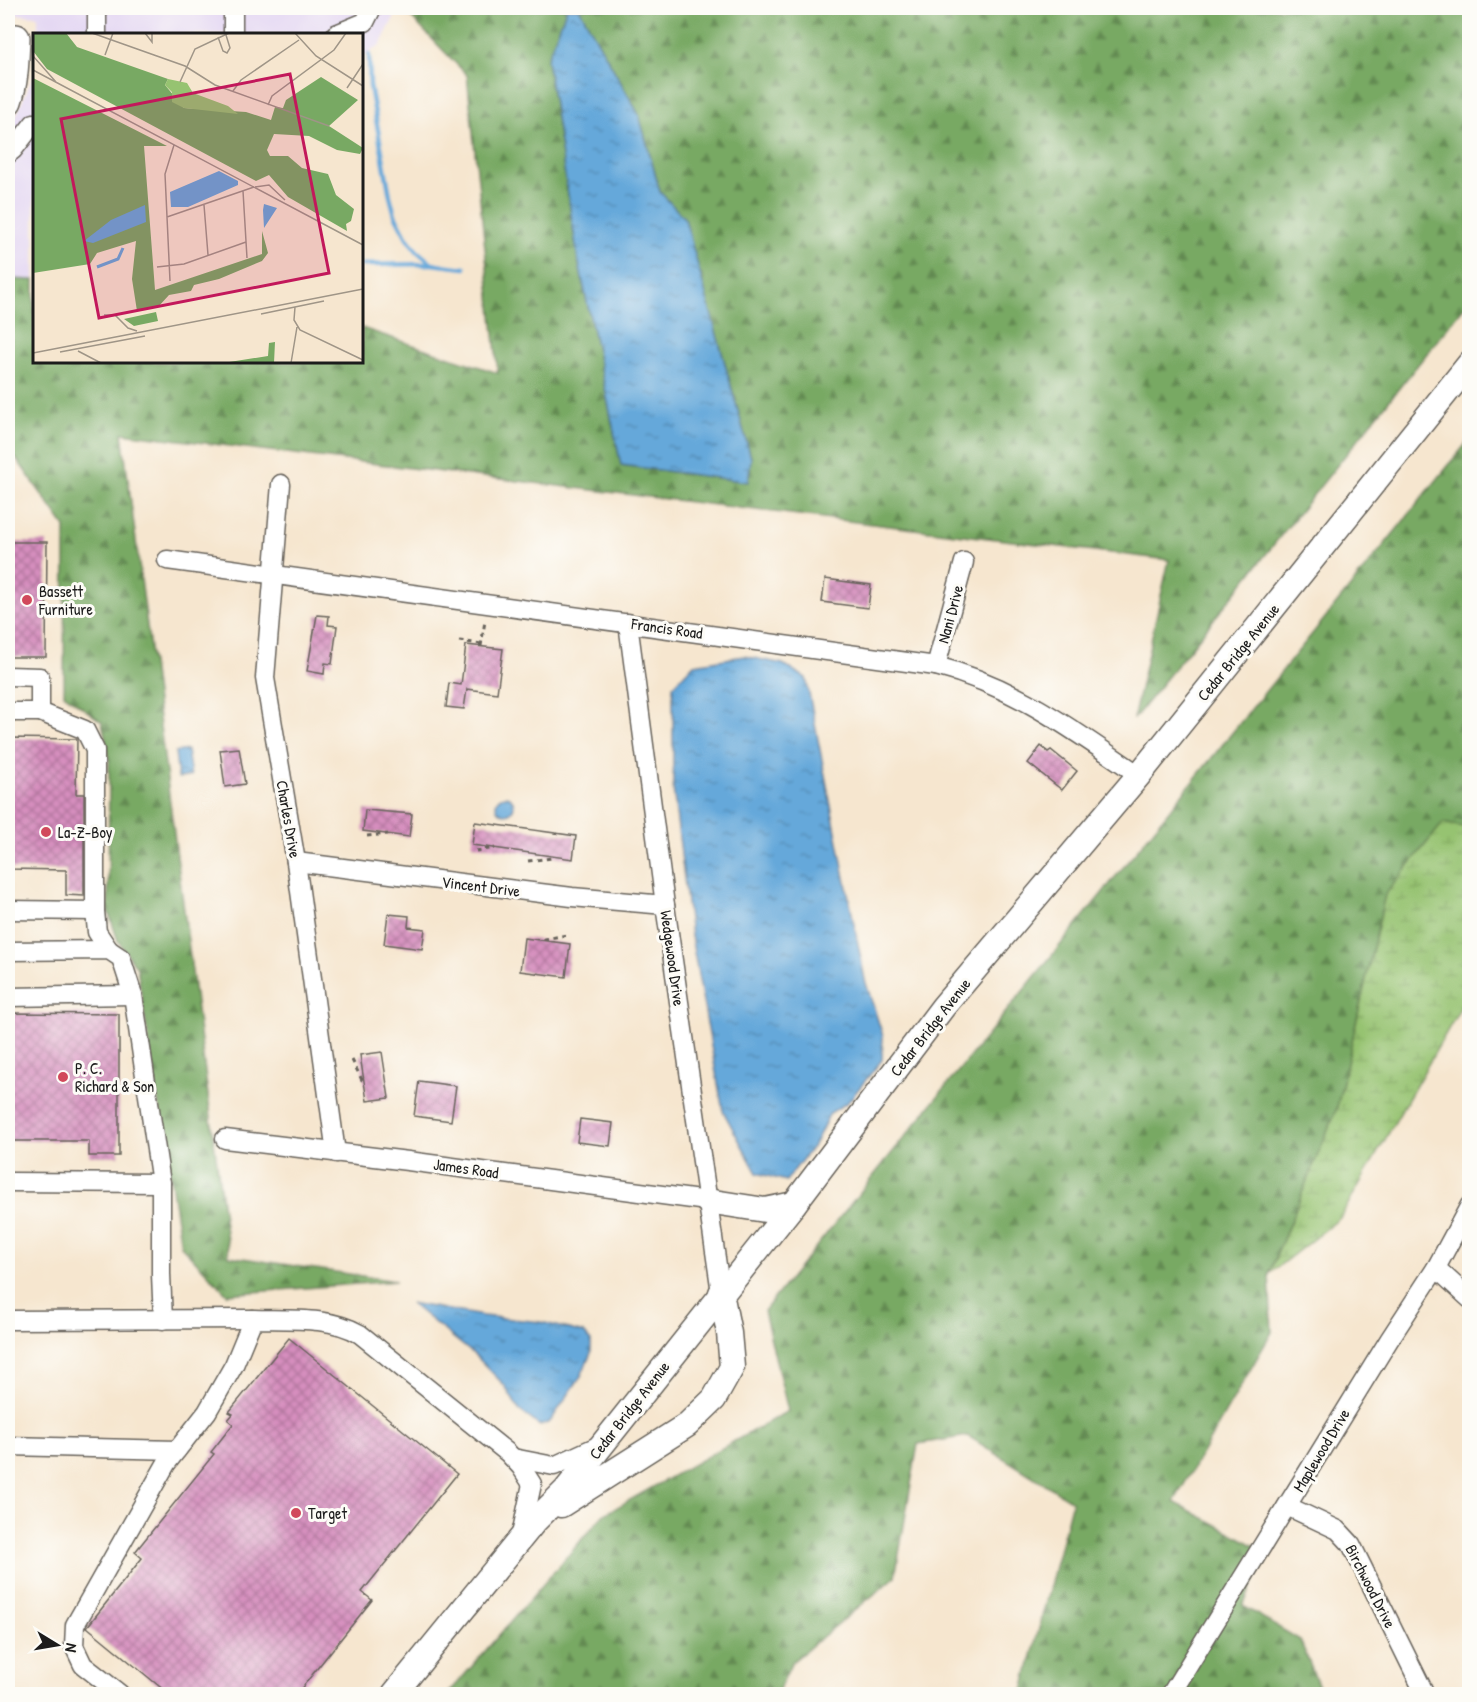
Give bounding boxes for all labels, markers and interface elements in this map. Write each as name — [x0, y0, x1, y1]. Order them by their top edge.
inset map — [33, 33, 363, 363]
place label: Bassett Furniture — [38, 580, 93, 620]
street label: Nani Drive — [932, 582, 968, 646]
marker: Bassett Furniture — [20, 593, 34, 607]
street label: Cedar Bridge Avenue — [1192, 598, 1284, 705]
street label: Francis Road — [629, 612, 704, 644]
street label: Charles Drive — [271, 778, 307, 860]
place label: La-Z-Boy — [58, 821, 113, 843]
marker: La-Z-Boy — [39, 825, 53, 839]
street label: Vincent Drive — [440, 870, 522, 902]
street label: Wedgewood Drive — [655, 909, 691, 1008]
street label: Cedar Bridge Avenue — [885, 973, 976, 1081]
place label: P. C. Richard & Son — [75, 1057, 154, 1097]
marker: P. C. Richard & Son — [56, 1070, 70, 1084]
street label: James Road — [432, 1153, 500, 1183]
street label: Cedar Bridge Avenue — [584, 1356, 675, 1464]
street label: Maplewood Drive — [1287, 1404, 1355, 1496]
place label: Target — [308, 1502, 347, 1524]
marker: Target — [289, 1506, 303, 1520]
street label: Birchwood Drive — [1341, 1540, 1402, 1632]
north arrow — [27, 1615, 87, 1675]
text: N — [60, 1642, 83, 1655]

